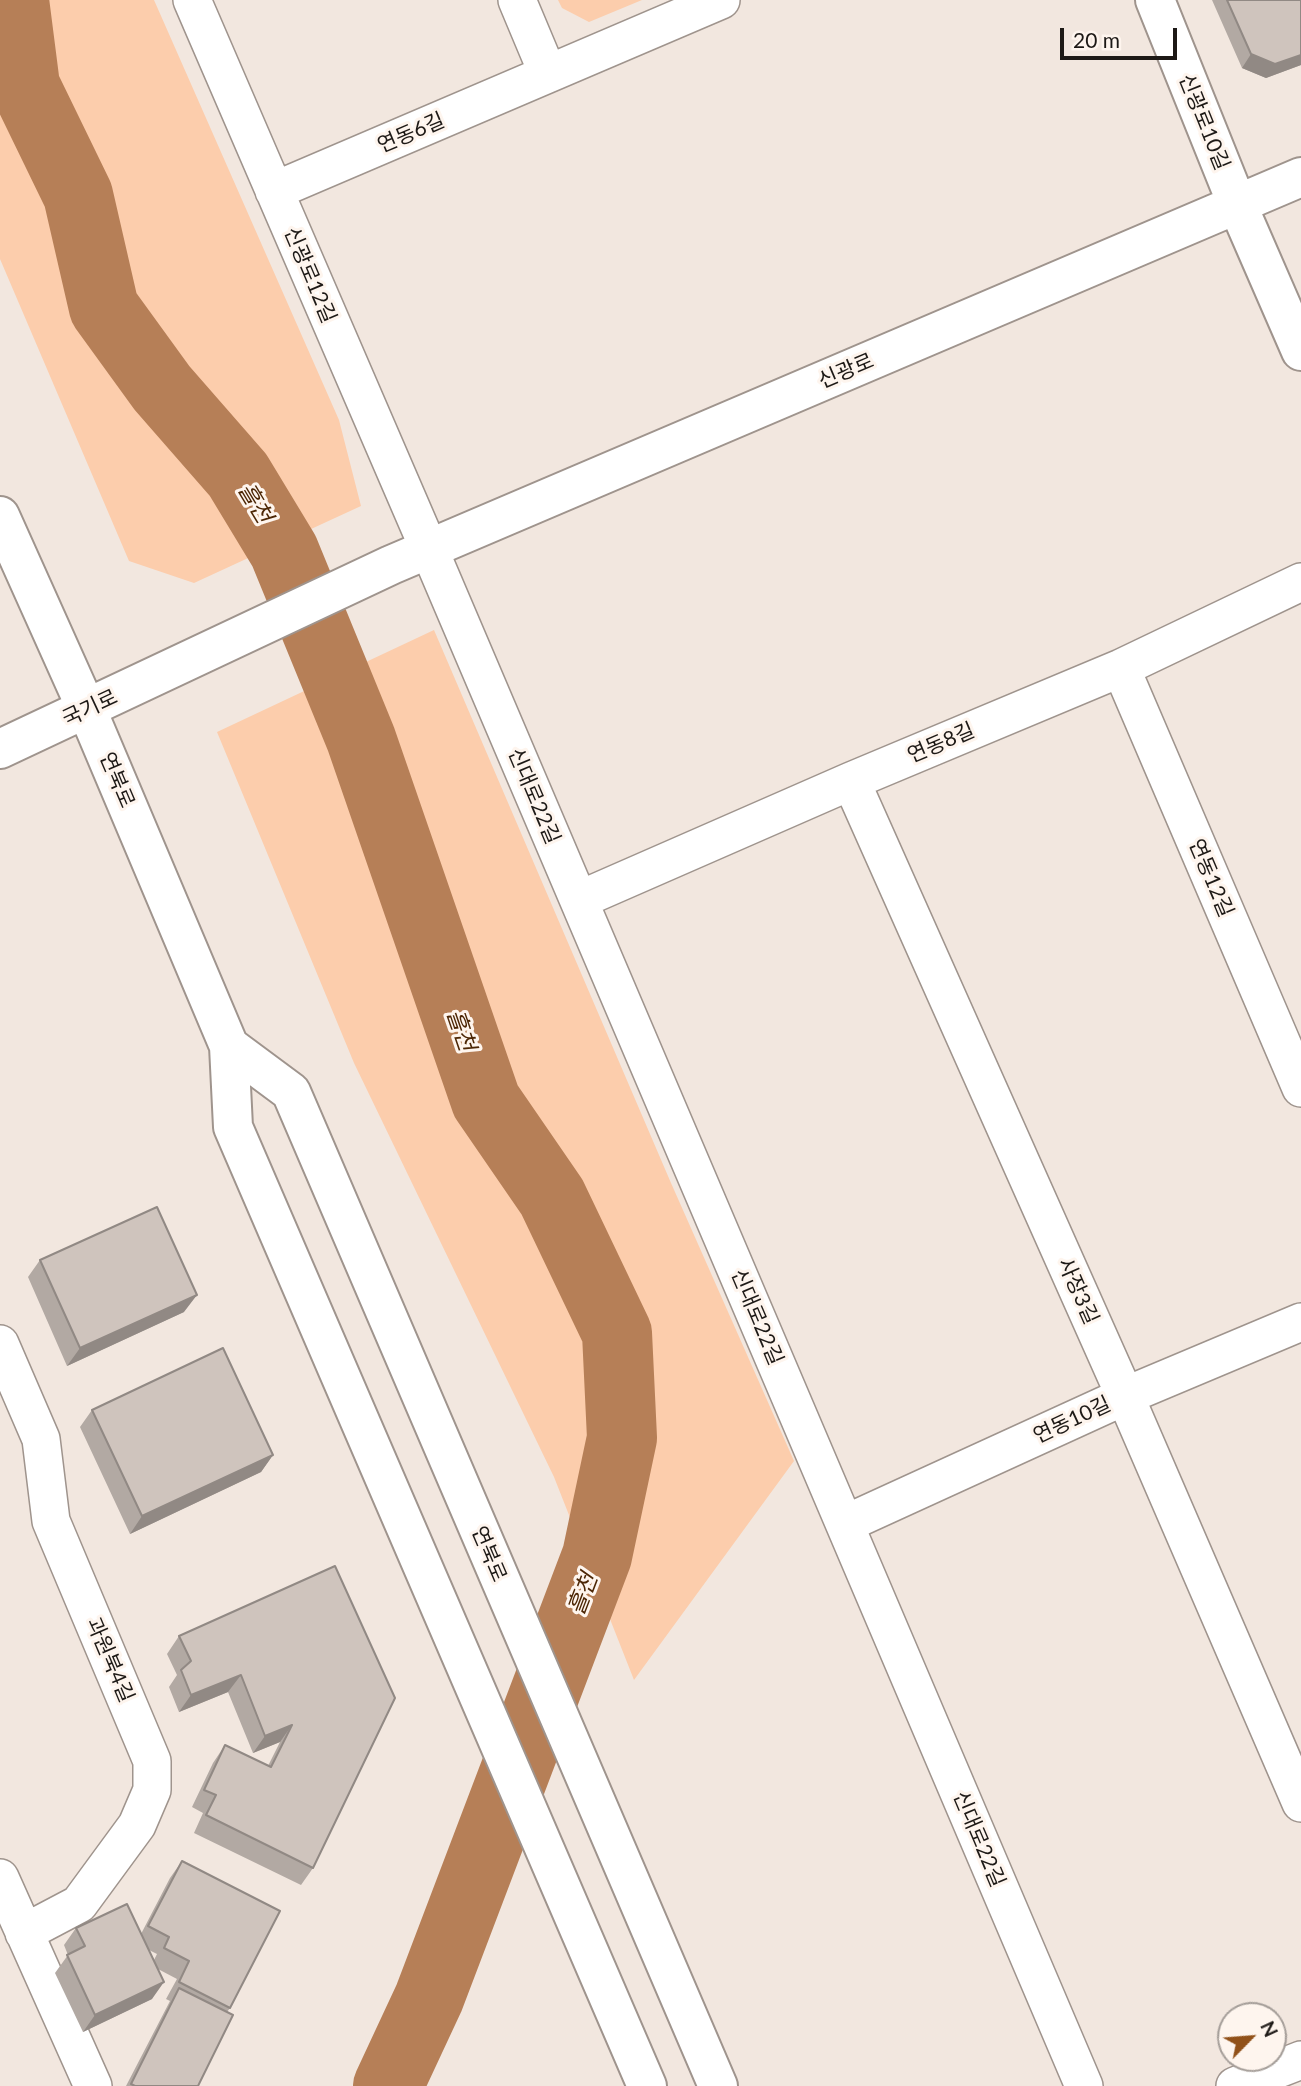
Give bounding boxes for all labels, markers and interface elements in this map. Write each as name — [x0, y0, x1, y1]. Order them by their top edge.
scale bar — [1063, 14, 1180, 58]
text: 20 m — [1073, 27, 1120, 52]
street label: 신광로10길 — [1173, 70, 1235, 174]
street label: 연동6길 — [374, 108, 448, 158]
street label: 신광로12길 — [279, 223, 341, 327]
street label: 신광로 — [814, 348, 878, 394]
water label: 흘천 — [232, 478, 278, 528]
street label: 국기로 — [58, 684, 122, 732]
street label: 연동8길 — [904, 718, 978, 768]
street label: 신대로22길 — [503, 744, 565, 848]
street label: 연북로 — [94, 748, 140, 812]
street label: 연동12길 — [1183, 835, 1239, 921]
water label: 흘천 — [441, 1006, 481, 1054]
street label: 사장3길 — [1052, 1254, 1104, 1328]
street label: 신대로22길 — [726, 1265, 788, 1369]
street label: 연동10길 — [1029, 1391, 1115, 1449]
street label: 연북로 — [466, 1522, 512, 1586]
water label: 흘천 — [563, 1569, 603, 1619]
street label: 과원북4길 — [81, 1614, 139, 1706]
street label: 신대로22길 — [948, 1787, 1010, 1891]
north arrow — [1217, 2002, 1287, 2072]
text: N — [1256, 2017, 1283, 2040]

